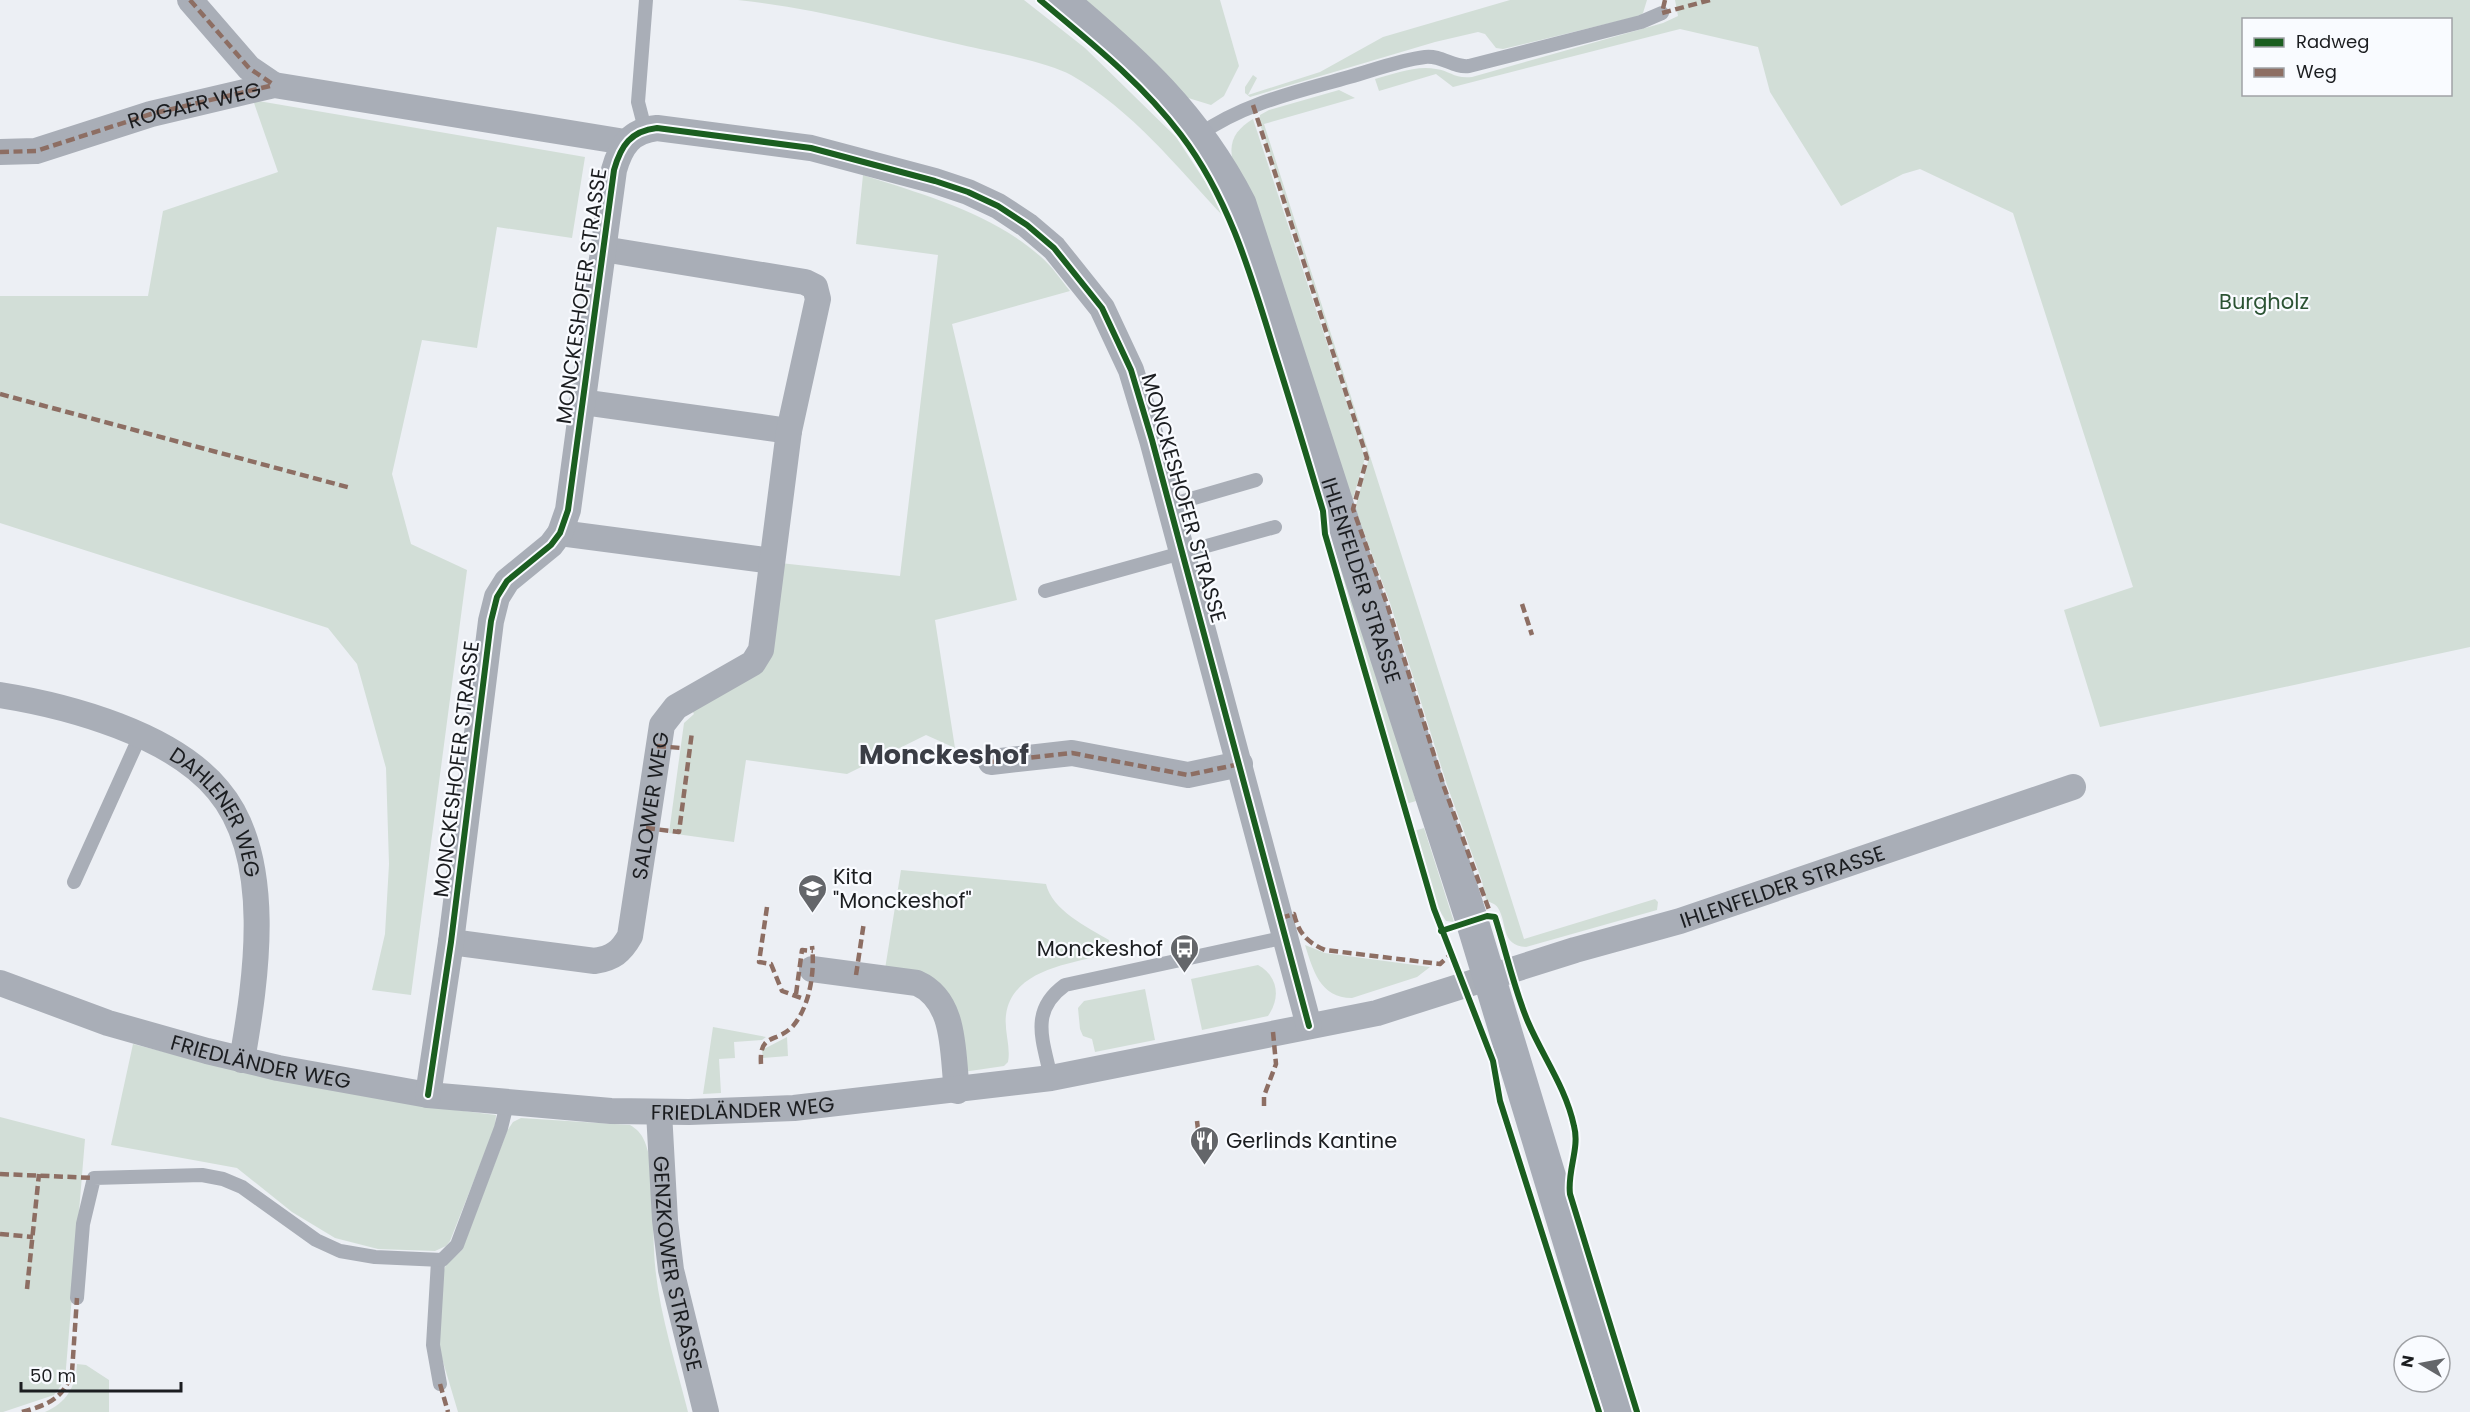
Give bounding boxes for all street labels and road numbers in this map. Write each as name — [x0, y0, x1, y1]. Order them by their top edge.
street label: ROGAER WEG — [124, 74, 264, 135]
street label: MONCKESHOFER STRASSE — [549, 166, 613, 426]
street label: MONCKESHOFER STRASSE — [1134, 370, 1234, 626]
street label: IHLENFELDER STRASSE — [1315, 474, 1409, 687]
street label: MONCKESHOFER STRASSE — [426, 639, 486, 899]
street label: SALOWER WEG — [624, 730, 675, 882]
street label: DAHLENER WEG — [165, 740, 268, 880]
street label: IHLENFELDER STRASSE — [1676, 838, 1888, 935]
street label: FRIEDLÄNDER WEG — [167, 1027, 353, 1095]
street label: FRIEDLÄNDER WEG — [651, 1089, 836, 1127]
street label: GENZKOWER STRASSE — [647, 1155, 710, 1374]

